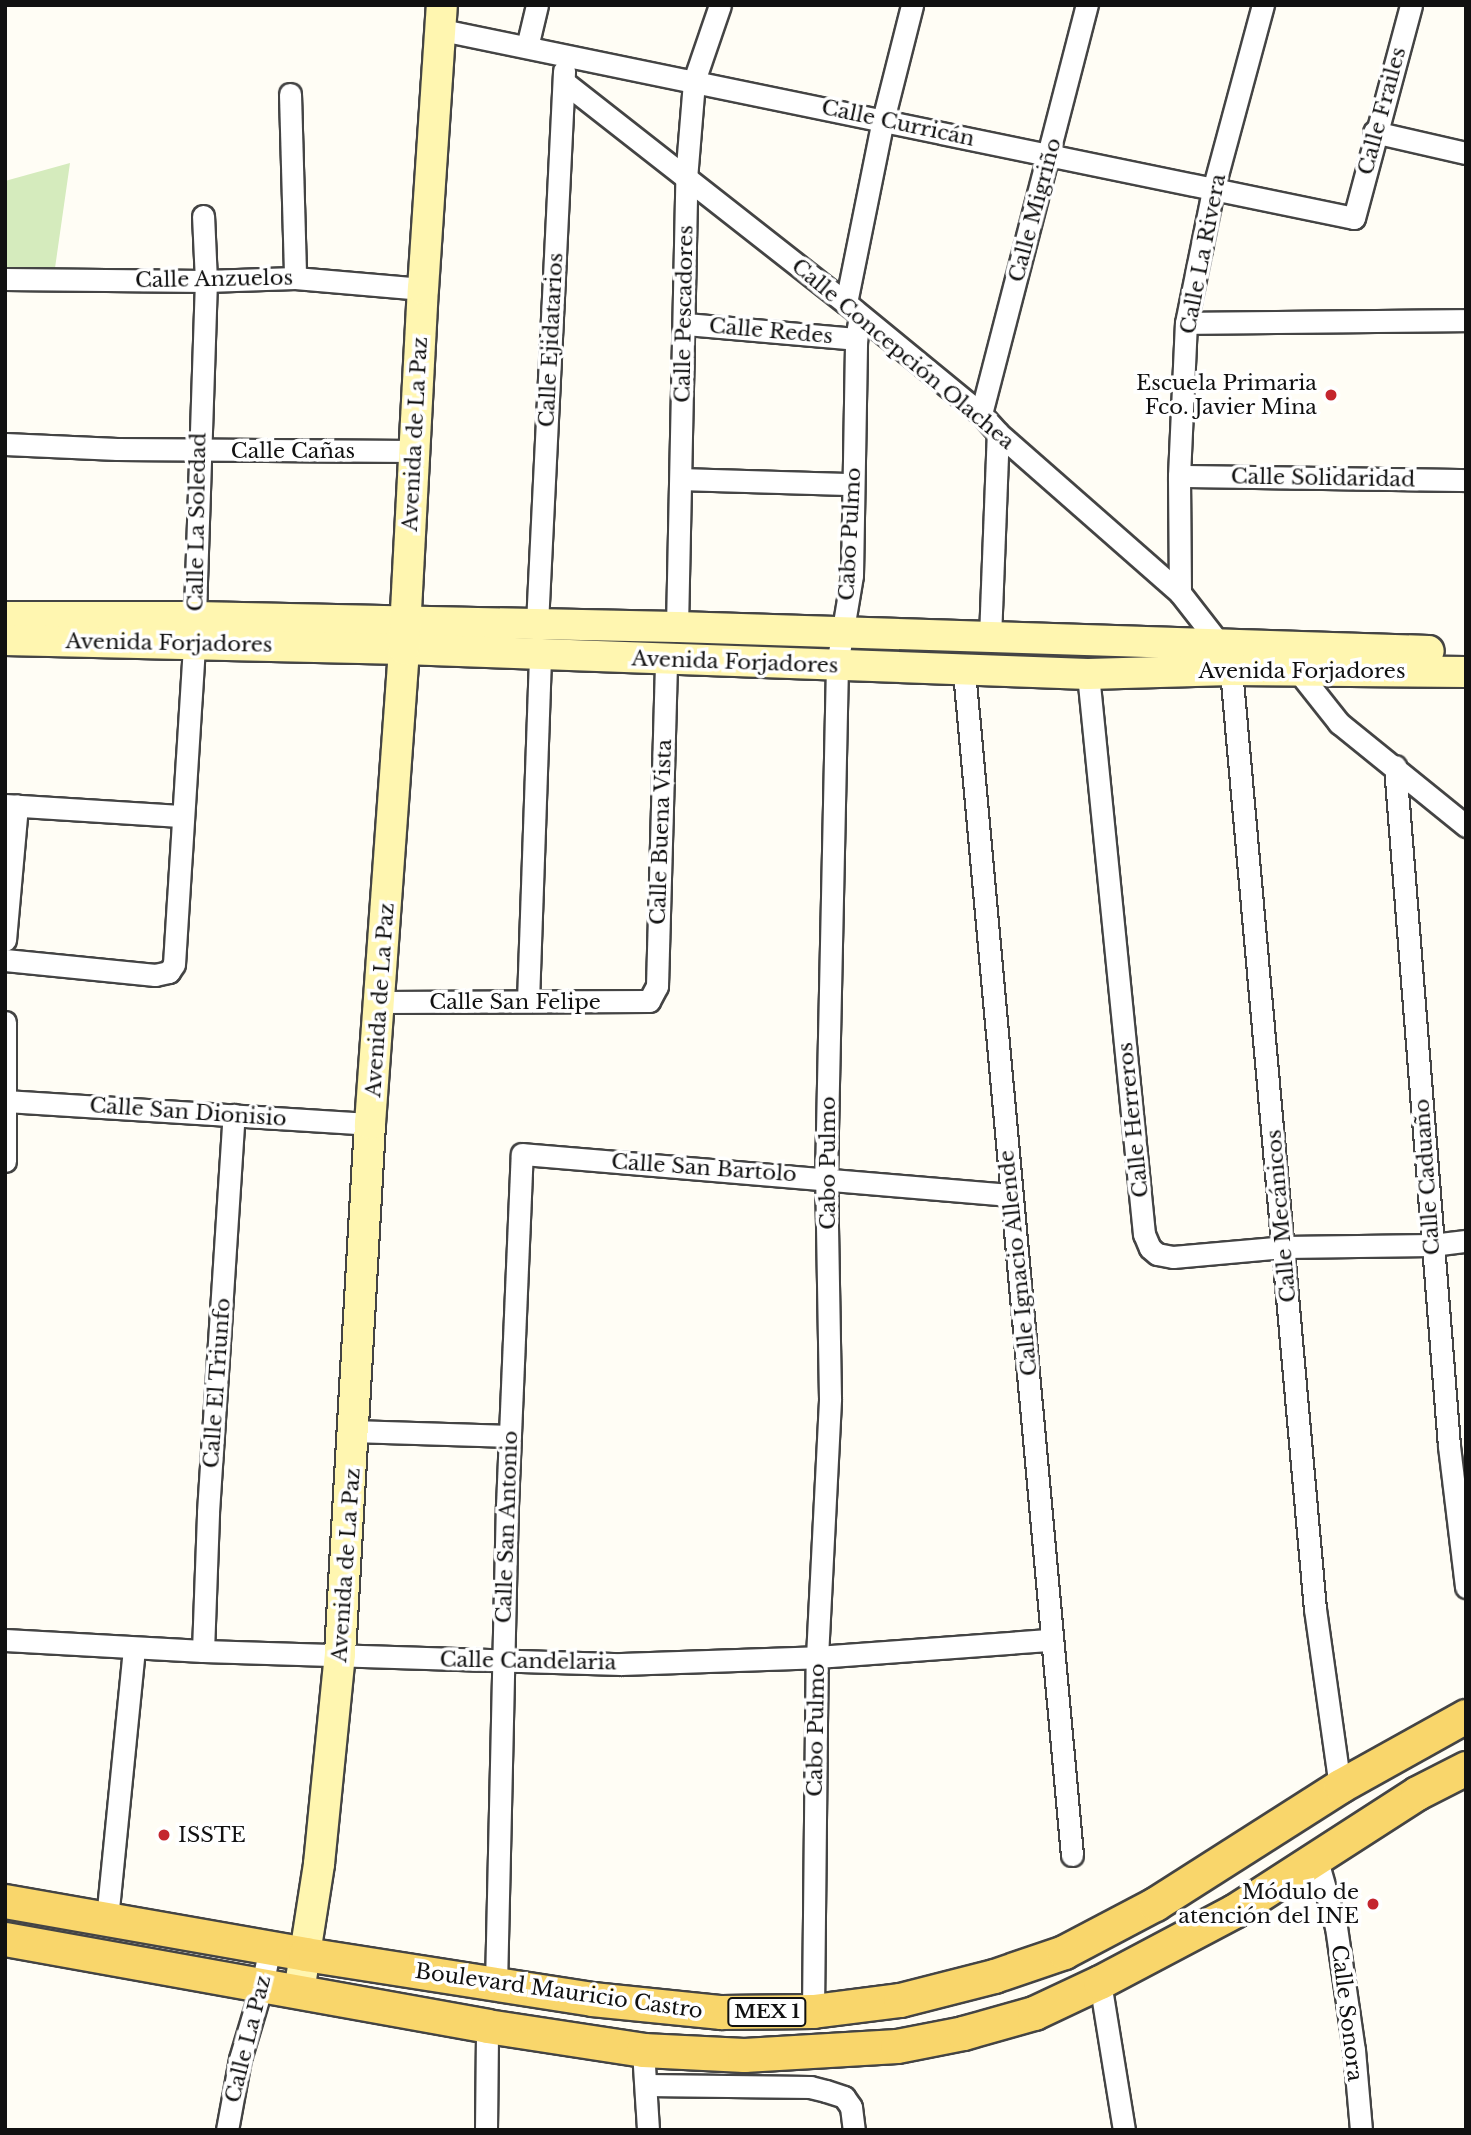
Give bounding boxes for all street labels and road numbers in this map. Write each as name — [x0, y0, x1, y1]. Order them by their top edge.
street label: Calle Frailes — [1353, 44, 1411, 178]
street label: Calle Curricán — [819, 94, 977, 152]
street label: Calle Migriño — [1004, 135, 1066, 285]
street label: Calle La Rivera — [1175, 172, 1231, 336]
street label: Calle Pescadores — [670, 225, 698, 403]
street label: Calle Ejidatarios — [534, 252, 568, 428]
street label: Calle Concepción Olachea — [787, 253, 1019, 455]
street label: Calle Anzuelos — [134, 265, 294, 293]
street label: Calle Redes — [708, 313, 834, 349]
street label: Avenida de La Paz — [397, 336, 433, 532]
street label: Calle La Soledad — [183, 432, 211, 612]
street label: Calle Cañas — [231, 438, 355, 464]
street label: Calle Solidaridad — [1231, 464, 1415, 492]
street label: Cabo Pulmo — [834, 467, 866, 601]
street label: Avenida Forjadores — [65, 629, 273, 657]
street label: Avenida Forjadores — [631, 646, 839, 678]
street label: Avenida Forjadores — [1198, 658, 1406, 684]
street label: Calle Buena Vista — [645, 738, 677, 926]
street label: Avenida de La Paz — [361, 902, 399, 1098]
street label: Calle San Felipe — [429, 989, 601, 1015]
street label: Calle Herreros — [1112, 1041, 1154, 1199]
street label: Calle San Dionisio — [89, 1093, 287, 1131]
street label: Cabo Pulmo — [815, 1096, 841, 1230]
street label: Calle Caduaño — [1409, 1098, 1445, 1256]
street label: Calle Mecánicos — [1261, 1128, 1301, 1304]
street label: Calle Ignacio Allende — [994, 1148, 1042, 1378]
street label: Calle San Bartolo — [610, 1149, 798, 1187]
street label: Calle El Triunfo — [198, 1297, 236, 1469]
street label: Calle San Antonio — [491, 1430, 523, 1624]
street label: Avenida de La Paz — [327, 1467, 365, 1663]
street label: Calle Candelaria — [439, 1647, 617, 1675]
street label: Cabo Pulmo — [802, 1663, 830, 1797]
street label: Calle Sonora — [1326, 1943, 1368, 2083]
street label: Boulevard Mauricio Castro — [414, 1958, 704, 2024]
street label: Calle La Paz — [220, 1973, 276, 2105]
road number: MEX 1 — [727, 1996, 807, 2028]

